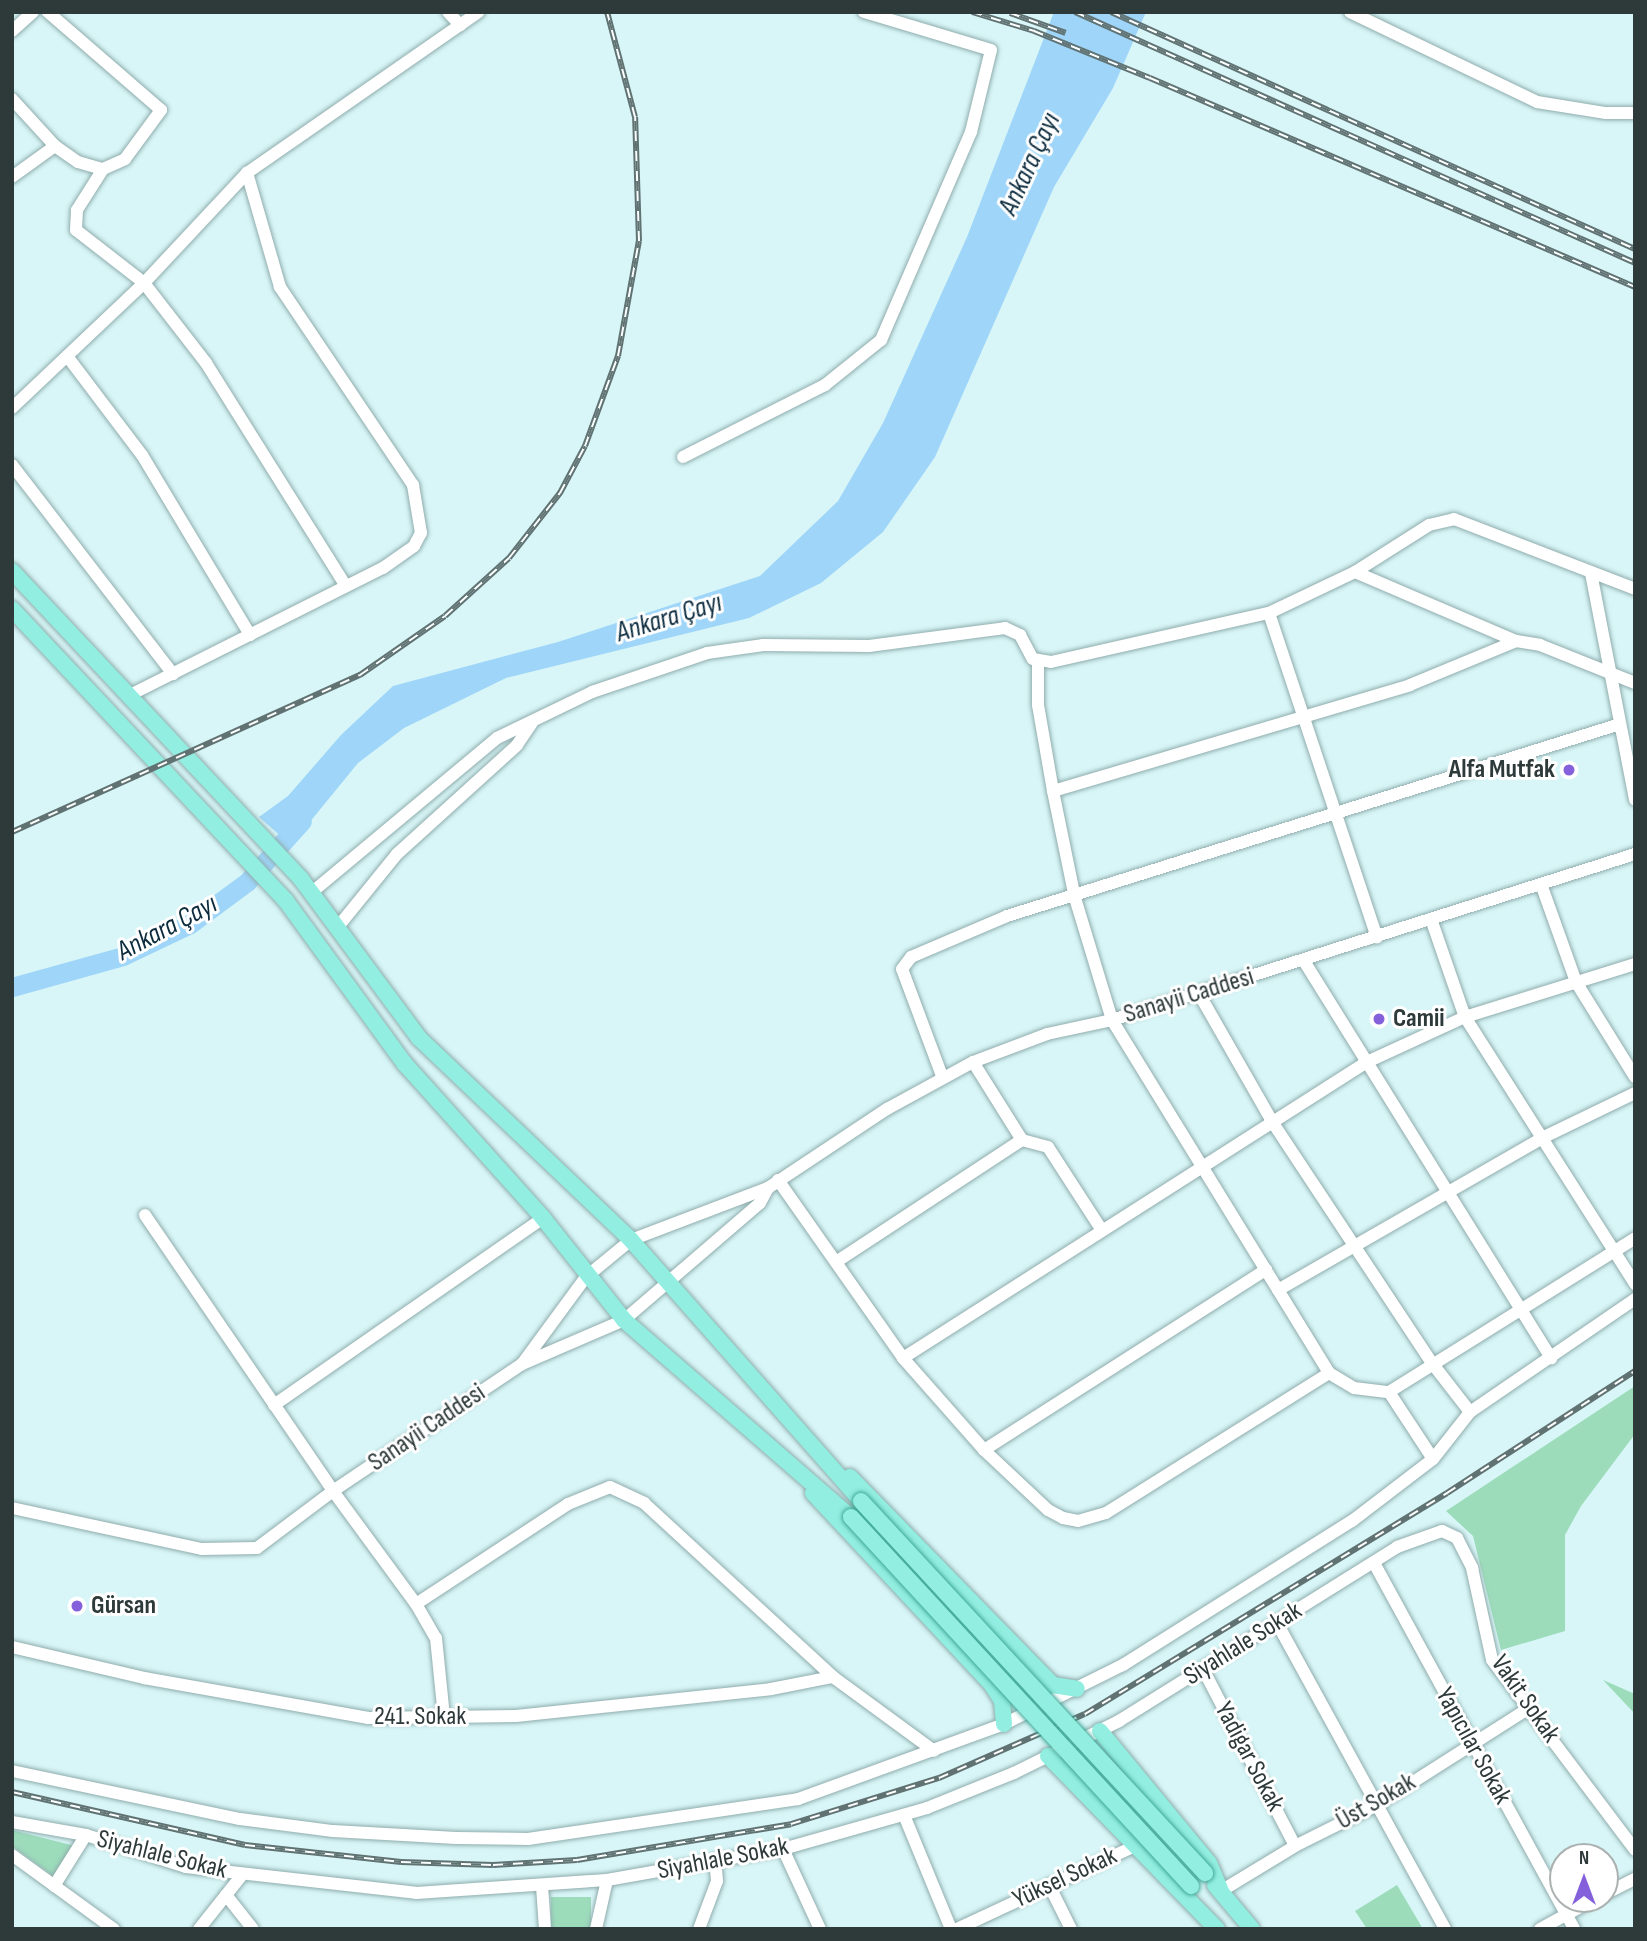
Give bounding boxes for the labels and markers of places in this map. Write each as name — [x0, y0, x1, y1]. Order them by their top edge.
place label: Alfa Mutfak — [1449, 754, 1555, 786]
marker: Alfa Mutfak — [1561, 762, 1577, 778]
place label: Camii — [1393, 1003, 1445, 1035]
marker: Camii — [1371, 1011, 1387, 1027]
place label: Gürsan — [91, 1590, 156, 1622]
marker: Gürsan — [69, 1598, 85, 1614]

